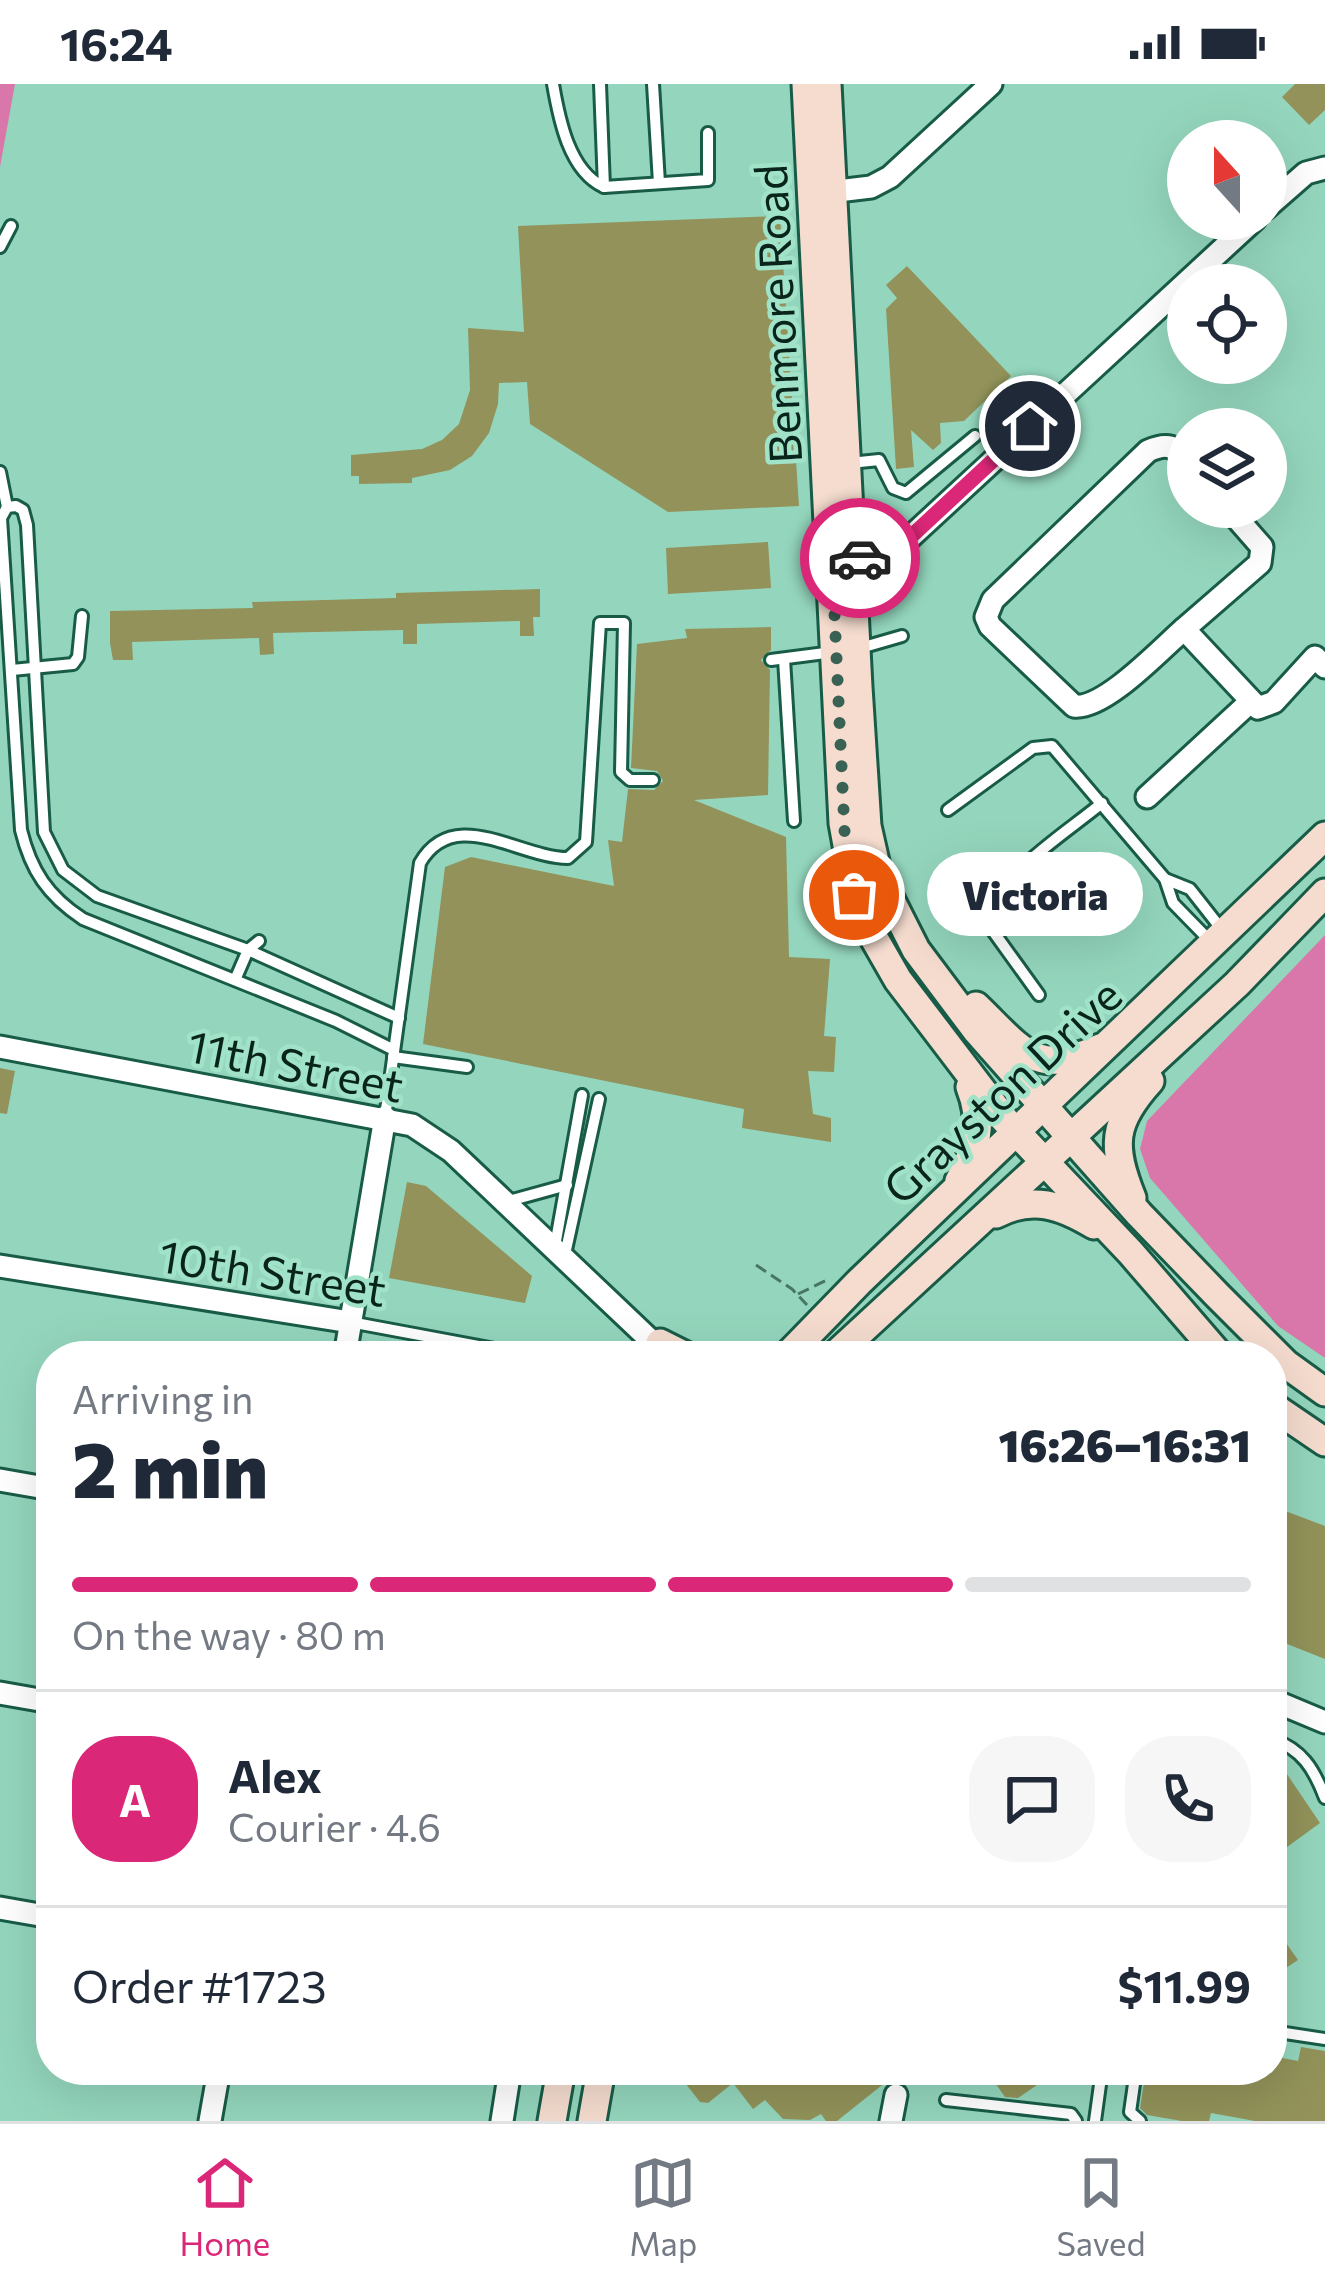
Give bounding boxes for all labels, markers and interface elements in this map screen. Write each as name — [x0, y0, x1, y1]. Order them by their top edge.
text: 16:24 — [60, 15, 173, 70]
north arrow — [1167, 120, 1287, 240]
map controls — [1167, 120, 1287, 528]
street label: Benmore Road — [741, 163, 811, 465]
button: locate — [1167, 264, 1287, 384]
pin — [979, 375, 1081, 477]
icon: home — [997, 393, 1063, 459]
button: layers — [1167, 408, 1287, 528]
courier — [800, 498, 920, 618]
icon: car — [827, 525, 893, 591]
pin — [803, 844, 905, 946]
callout: Victoria — [926, 853, 1142, 937]
icon: bag — [821, 862, 887, 928]
text: Victoria — [962, 870, 1108, 918]
street label: Grayston Drive — [871, 966, 1131, 1214]
street label: 11th Street — [183, 1016, 409, 1112]
street label: 10th Street — [156, 1226, 390, 1316]
text: Arriving in — [72, 1374, 253, 1422]
text: 16:26–16:31 — [998, 1416, 1251, 1471]
text: 2 min — [72, 1419, 268, 1514]
text: On the way · 80 m — [72, 1610, 386, 1658]
button: chat — [969, 1736, 1095, 1862]
button: phone — [1125, 1736, 1251, 1862]
text: Alex — [228, 1747, 322, 1802]
text: A — [119, 1771, 151, 1826]
text: Courier · 4.6 — [228, 1802, 441, 1850]
text: Order #1723 — [72, 1957, 327, 2012]
text: $11.99 — [1118, 1957, 1251, 2012]
tab: Home — [180, 2150, 270, 2263]
tab: Map — [629, 2150, 697, 2263]
tab: Saved — [1056, 2150, 1145, 2263]

